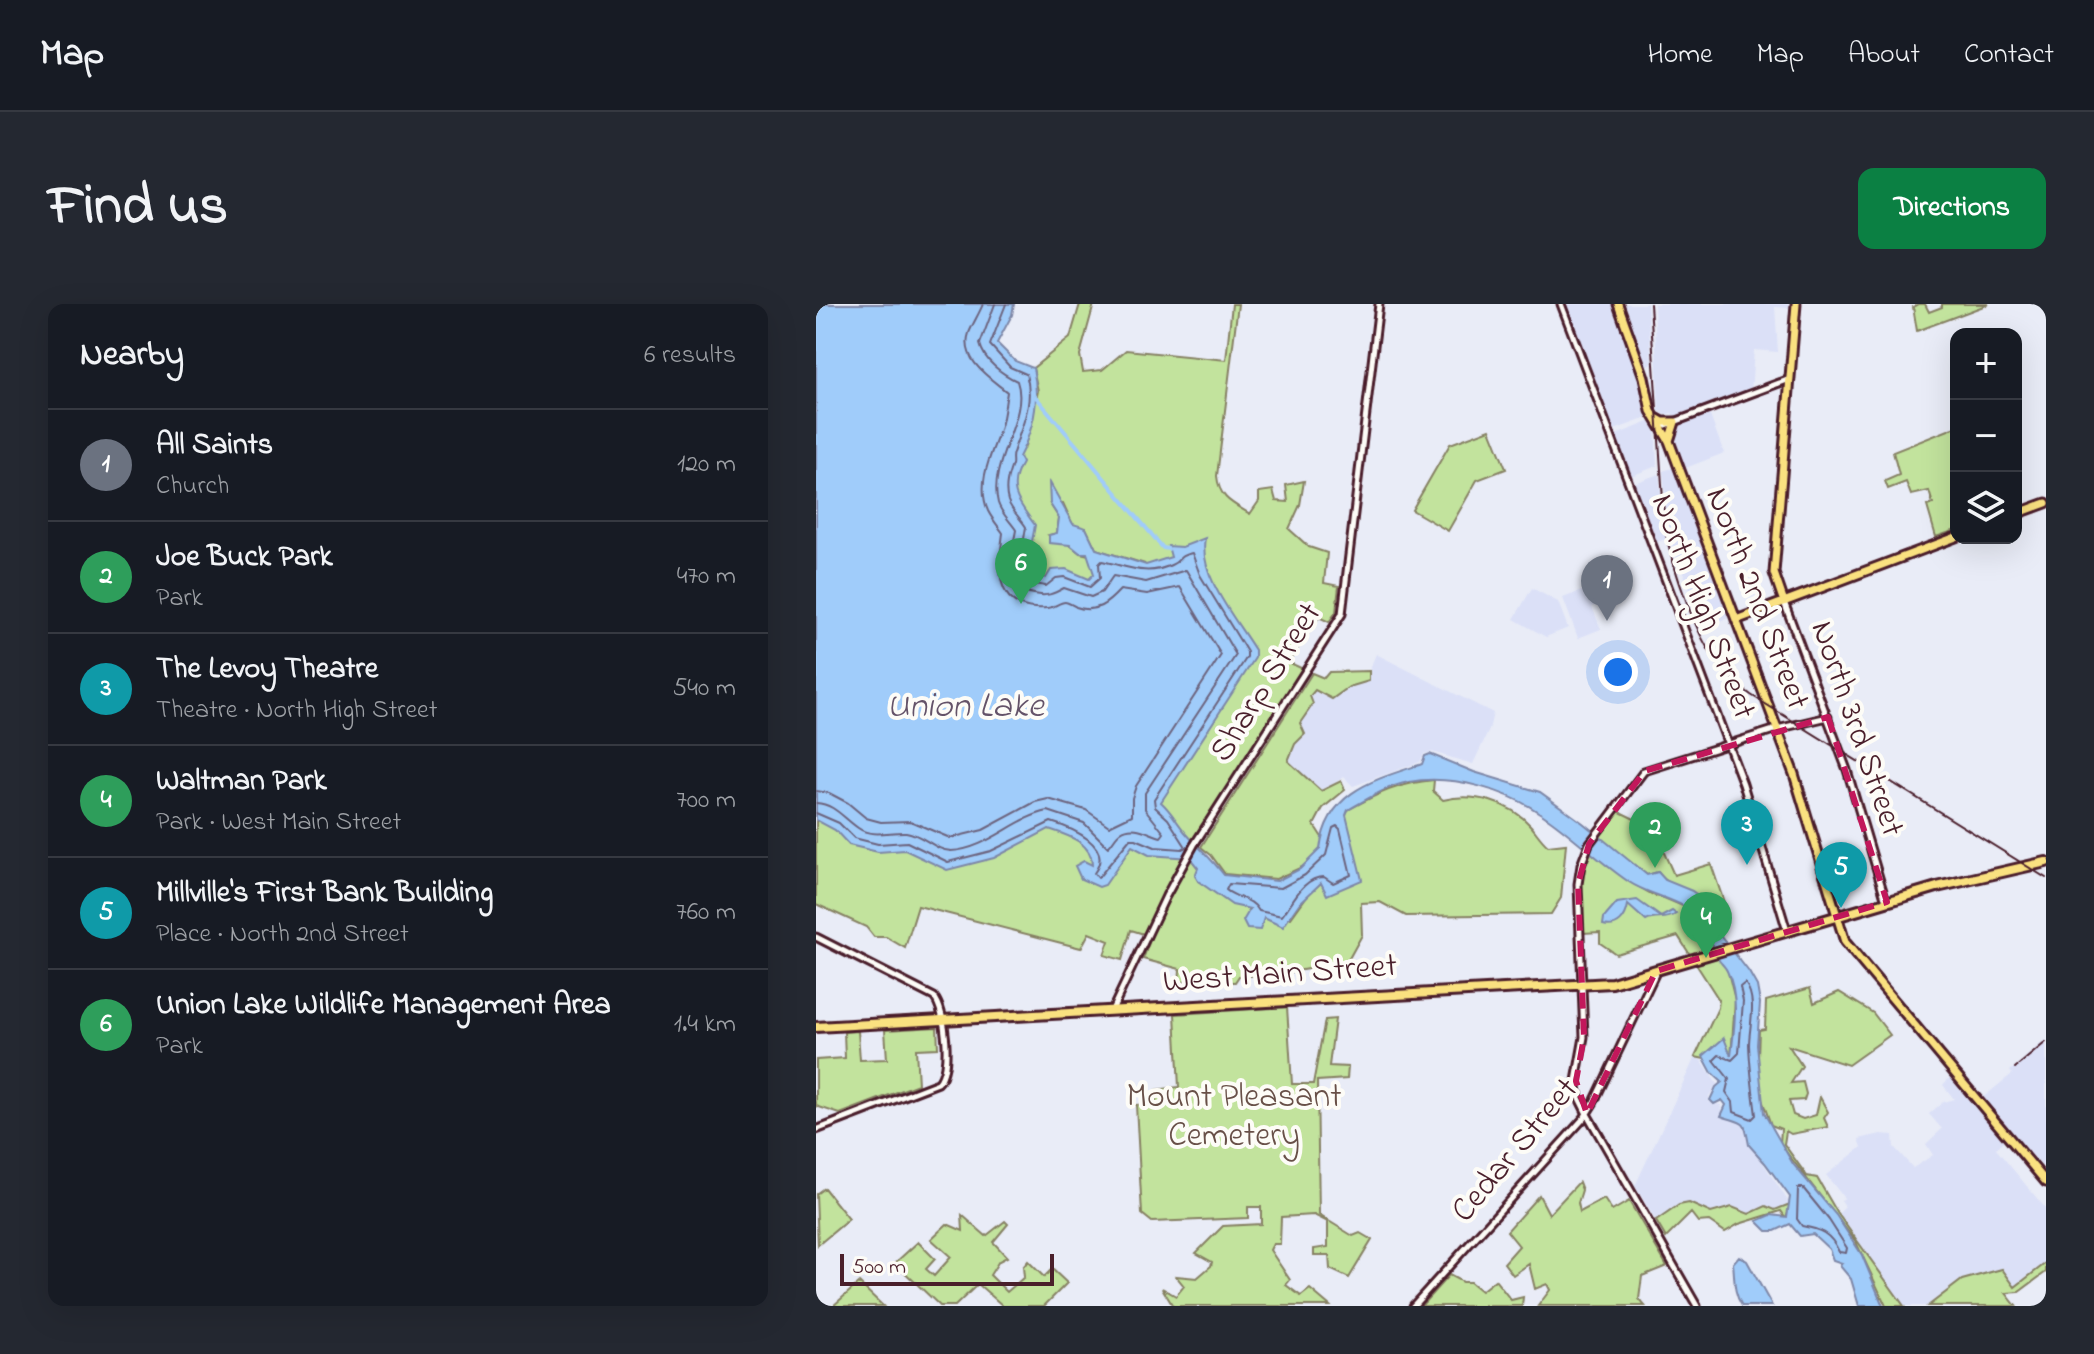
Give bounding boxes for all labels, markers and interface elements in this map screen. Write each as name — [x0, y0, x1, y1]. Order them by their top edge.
text: Map — [40, 27, 104, 83]
text: Home — [1647, 35, 1713, 76]
text: Map — [1757, 35, 1804, 76]
text: About — [1848, 35, 1920, 76]
text: Contact — [1964, 35, 2054, 76]
text: Find us — [48, 168, 228, 249]
button: Directions — [1858, 168, 2046, 249]
map controls — [1950, 328, 2022, 544]
button: + — [1950, 328, 2022, 400]
text: Nearby — [80, 331, 184, 381]
text: 6 results — [644, 337, 736, 375]
button: − — [1950, 400, 2022, 472]
text: All Saints — [156, 424, 273, 468]
text: 1 — [102, 446, 110, 484]
text: 120 m — [677, 446, 736, 484]
text: Church — [156, 468, 229, 506]
button: layers — [1950, 472, 2022, 544]
street label: North 2nd Street — [1691, 481, 1821, 717]
street label: North High Street — [1636, 487, 1768, 727]
text: Joe Buck Park — [156, 536, 333, 580]
pin: 6 — [995, 538, 1047, 604]
pin: 1 — [1581, 555, 1633, 621]
text: 2 — [100, 558, 112, 596]
text: 470 m — [677, 558, 736, 596]
text: Park — [156, 580, 203, 618]
street label: Sharp Street — [1198, 594, 1336, 772]
street label: North 3rd Street — [1796, 614, 1916, 844]
text: The Levoy Theatre — [156, 648, 378, 692]
your location — [1598, 652, 1638, 692]
text: 3 — [101, 670, 111, 708]
text: 540 m — [673, 670, 736, 708]
water label: Union Lake — [886, 681, 1045, 734]
text: Theatre · North High Street — [156, 692, 437, 730]
text: Waltman Park — [156, 760, 327, 804]
text: 4 — [101, 782, 111, 820]
text: 700 m — [676, 782, 736, 820]
pin: 3 — [1721, 799, 1773, 865]
pin: 2 — [1629, 802, 1681, 868]
text: Park · West Main Street — [156, 804, 401, 842]
pin: 5 — [1815, 842, 1867, 908]
text: Millville's First Bank Building — [156, 872, 493, 916]
pin: 4 — [1680, 892, 1732, 958]
text: 5 — [99, 894, 113, 932]
text: 760 m — [676, 894, 736, 932]
text: Place · North 2nd Street — [156, 916, 409, 954]
street label: West Main Street — [1161, 942, 1399, 1008]
text: Union Lake Wildlife Management Area — [156, 984, 611, 1028]
text: 6 — [100, 1006, 112, 1044]
text: 1.4 km — [674, 1006, 736, 1044]
text: Park — [156, 1028, 203, 1066]
street label: Cedar Street — [1440, 1067, 1592, 1235]
park label: Mount Pleasant Cemetery — [1126, 1073, 1342, 1162]
scale bar — [840, 1250, 1054, 1286]
text: 500 m — [852, 1252, 906, 1284]

